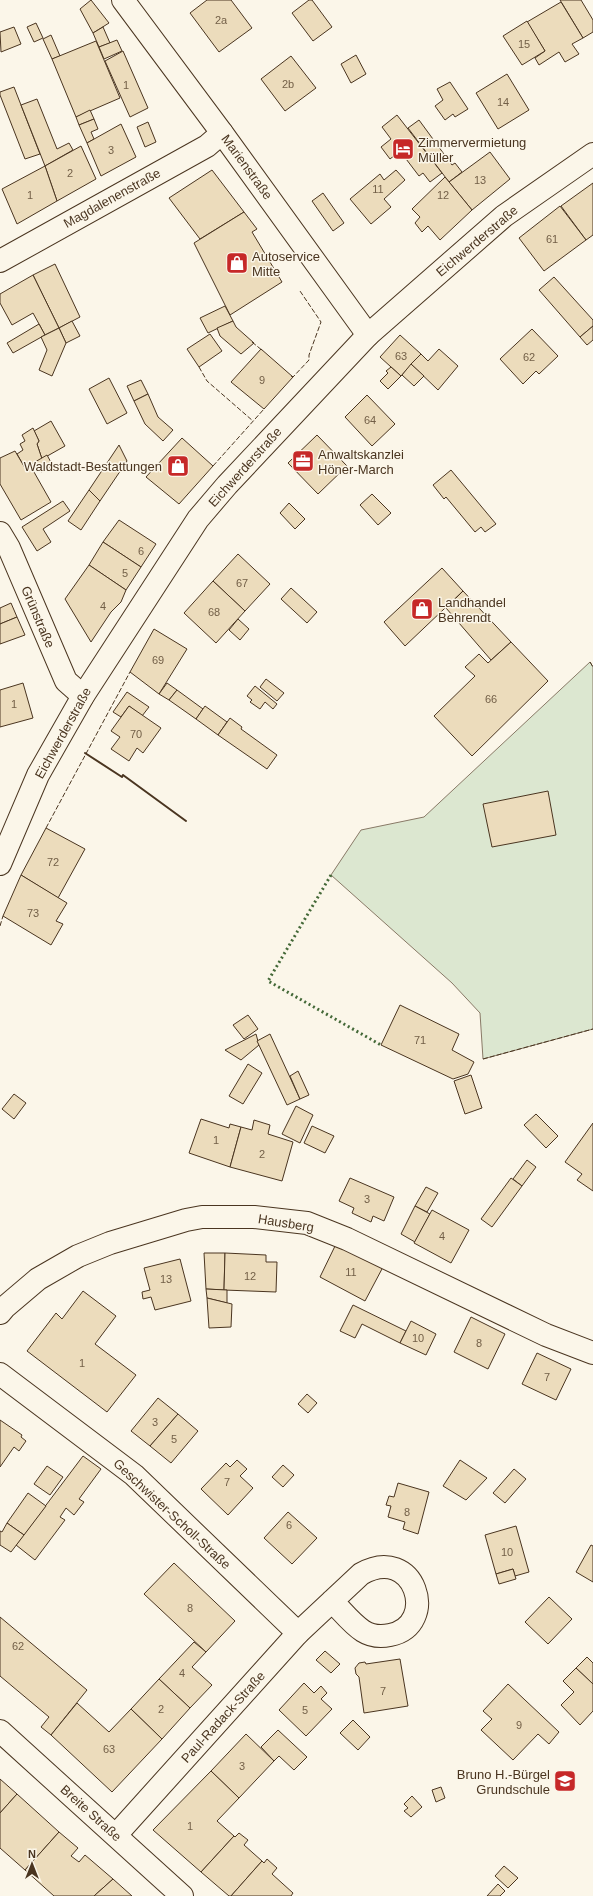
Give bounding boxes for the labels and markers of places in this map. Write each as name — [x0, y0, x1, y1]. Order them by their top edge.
place label: Zimmervermietung Müller — [418, 135, 526, 165]
hotel icon: Zimmervermietung Müller — [390, 136, 416, 162]
place label: Autoservice Mitte — [252, 249, 320, 279]
shop icon: Autoservice Mitte — [224, 250, 250, 276]
place label: Anwaltskanzlei Höner-March — [318, 447, 404, 477]
office icon: Anwaltskanzlei Höner-March — [290, 448, 316, 474]
shop icon: Waldstadt-Bestattungen — [165, 453, 191, 479]
place label: Waldstadt-Bestattungen — [24, 459, 162, 474]
place label: Landhandel Behrendt — [438, 595, 506, 625]
shop icon: Landhandel Behrendt — [409, 596, 435, 622]
place label: Bruno H.-Bürgel Grundschule — [457, 1767, 550, 1797]
school or university icon: Bruno H.-Bürgel Grundschule — [552, 1768, 578, 1794]

